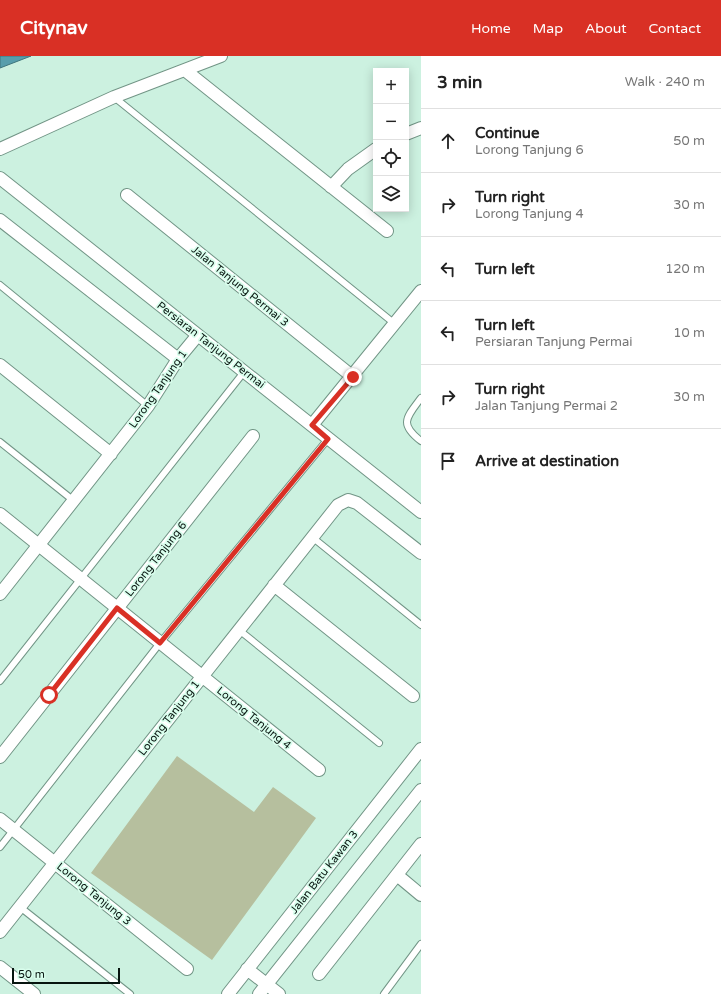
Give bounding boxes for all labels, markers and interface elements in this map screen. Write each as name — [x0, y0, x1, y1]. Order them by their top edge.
text: Citynav — [20, 17, 87, 39]
text: Home — [471, 20, 511, 37]
text: Map — [533, 20, 563, 37]
text: About — [585, 20, 627, 37]
text: Contact — [649, 20, 701, 37]
map controls — [373, 68, 409, 212]
button: + — [373, 68, 409, 104]
text: 3 min — [437, 72, 482, 93]
text: Walk · 240 m — [625, 74, 705, 90]
button: − — [373, 104, 409, 140]
text: Continue — [475, 124, 539, 142]
icon: ahead — [437, 130, 459, 152]
text: 50 m — [673, 133, 705, 149]
button: locate — [373, 140, 409, 176]
text: Lorong Tanjung 6 — [475, 142, 584, 158]
button: layers — [373, 176, 409, 212]
text: Turn right — [475, 188, 545, 206]
icon: right — [437, 194, 459, 216]
text: 30 m — [673, 197, 705, 213]
text: Lorong Tanjung 4 — [475, 206, 584, 222]
street label: Jalan Tanjung Permai 3 — [189, 243, 291, 329]
icon: left — [437, 258, 459, 280]
text: Turn left — [475, 260, 535, 278]
text: 120 m — [665, 261, 705, 277]
street label: Persiaran Tanjung Permai — [155, 299, 267, 391]
text: Turn left — [475, 316, 535, 334]
icon: left — [437, 322, 459, 344]
text: 10 m — [673, 325, 705, 341]
text: Persiaran Tanjung Permai — [475, 334, 632, 350]
street label: Lorong Tanjung 1 — [126, 348, 190, 430]
route end — [344, 368, 362, 386]
text: Turn right — [475, 380, 545, 398]
icon: right — [437, 386, 459, 408]
text: 30 m — [673, 389, 705, 405]
text: Jalan Tanjung Permai 2 — [475, 398, 618, 414]
icon: arrive — [437, 450, 459, 472]
text: Arrive at destination — [475, 452, 619, 470]
street label: Lorong Tanjung 6 — [123, 519, 189, 599]
street label: Lorong Tanjung 1 — [136, 678, 202, 758]
street label: Lorong Tanjung 4 — [214, 684, 294, 752]
route start — [40, 686, 58, 704]
street label: Jalan Batu Kawan 3 — [287, 828, 361, 916]
street label: Lorong Tanjung 3 — [54, 860, 134, 928]
scale bar — [12, 966, 120, 985]
text: 50 m — [18, 968, 45, 981]

